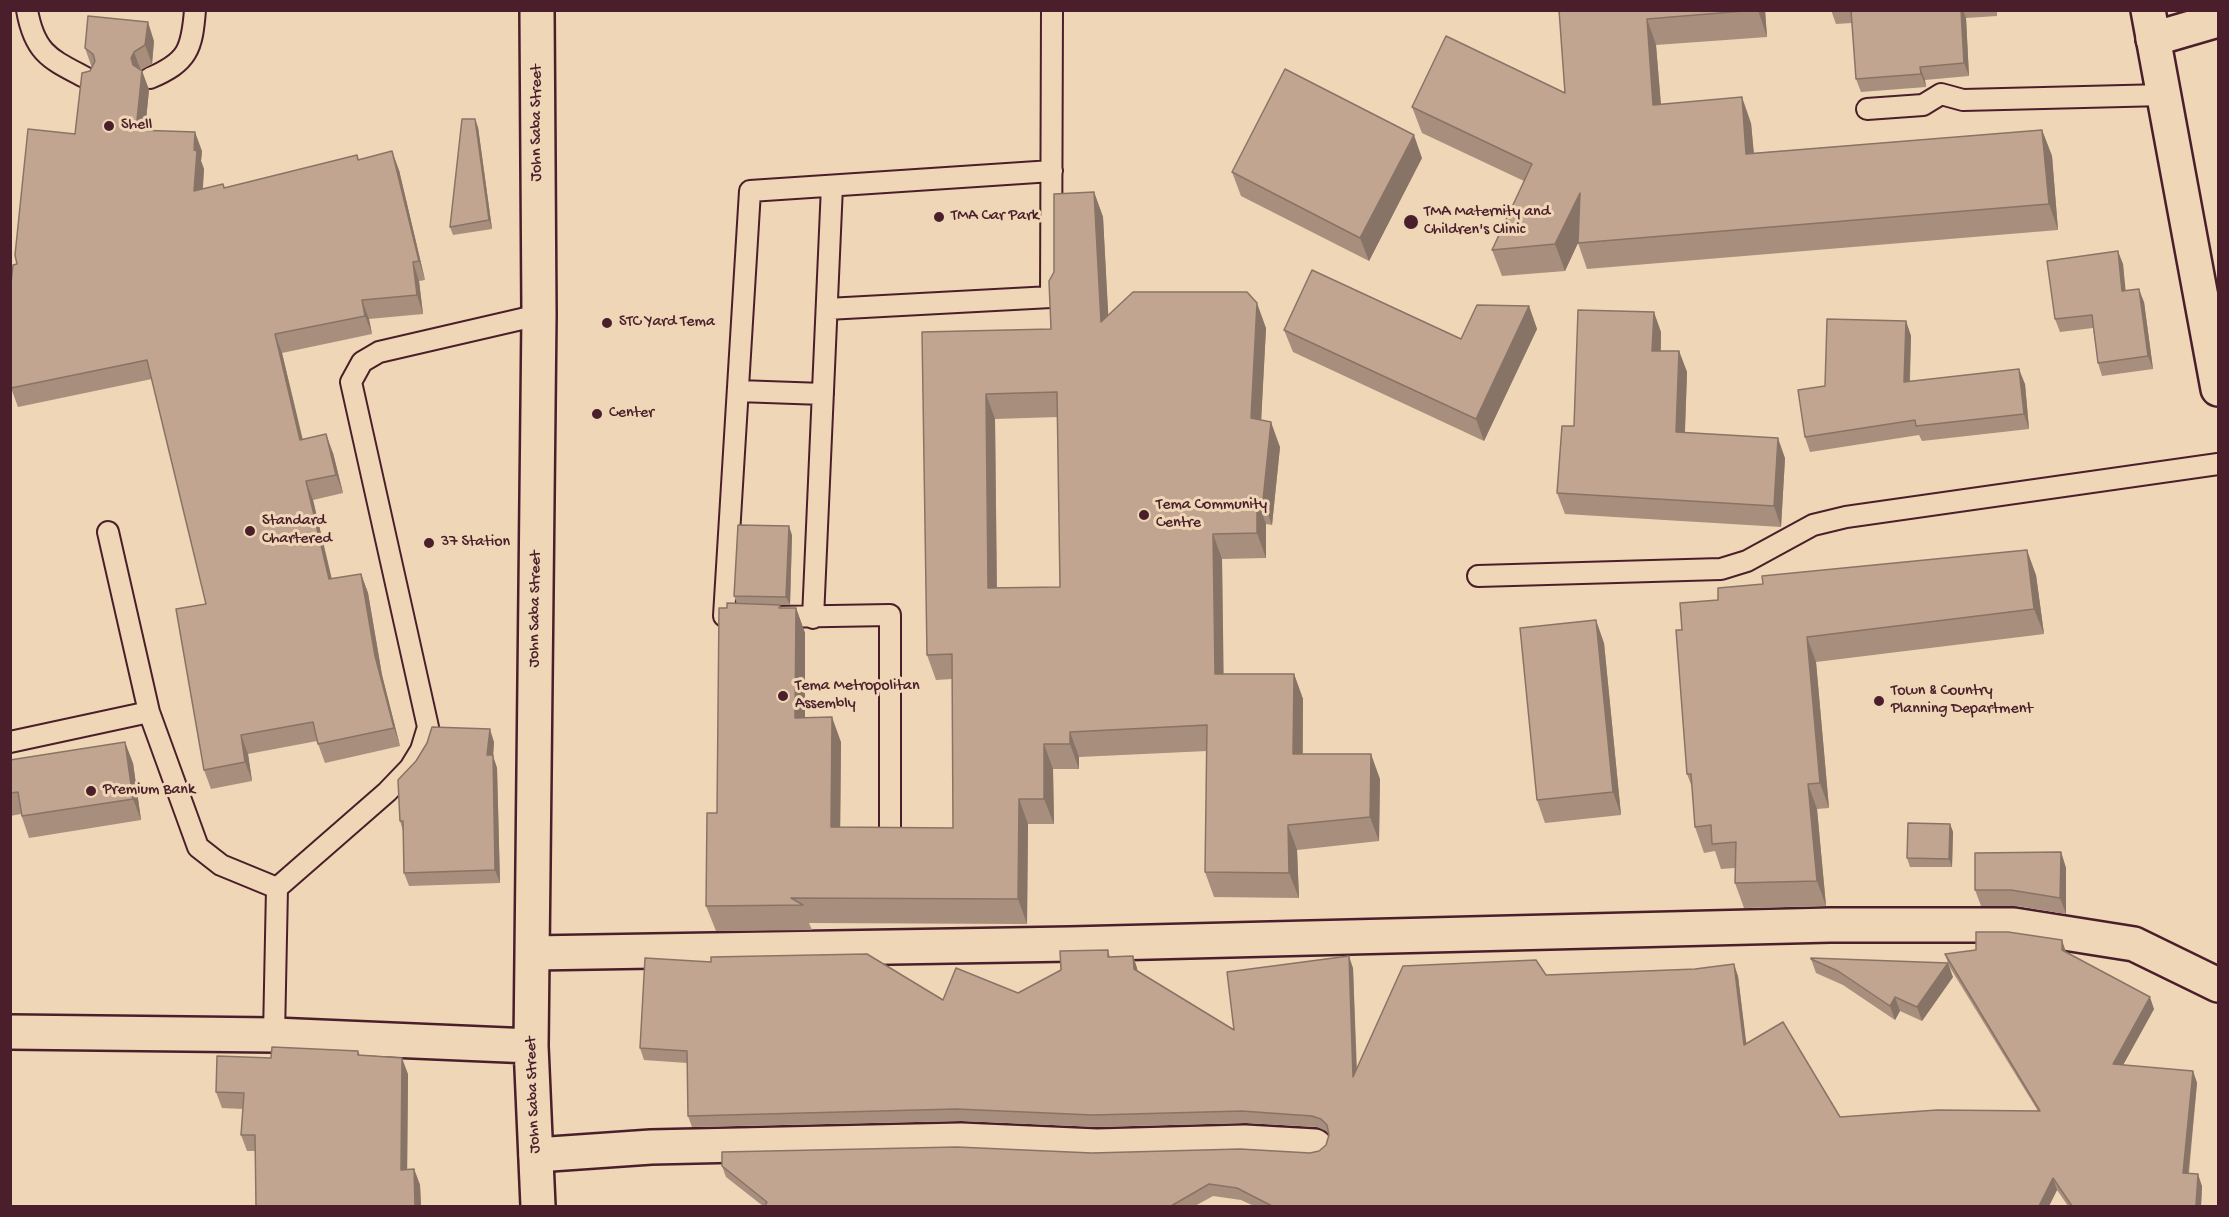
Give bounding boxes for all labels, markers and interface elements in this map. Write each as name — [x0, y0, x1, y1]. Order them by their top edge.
street label: John Saba Street — [528, 65, 548, 181]
place label: Shell — [121, 116, 152, 136]
marker: Shell — [102, 119, 116, 133]
place label: TMA Maternity and Children's Clinic — [1424, 203, 1550, 241]
place label: TMA Car Park — [951, 207, 1039, 227]
marker: TMA Car Park — [932, 210, 946, 224]
marker: TMA Maternity and Children's Clinic — [1402, 213, 1420, 231]
place label: STC Yard Tema — [619, 313, 715, 333]
marker: STC Yard Tema — [600, 316, 614, 330]
place label: Center — [609, 404, 654, 424]
marker: Center — [590, 407, 604, 421]
place label: Tema Community Centre — [1156, 496, 1267, 534]
marker: Tema Community Centre — [1137, 508, 1151, 522]
place label: Standard Chartered — [262, 512, 332, 550]
marker: Standard Chartered — [243, 524, 257, 538]
place label: 37 Station — [441, 533, 510, 553]
marker: 37 Station — [422, 536, 436, 550]
street label: John Saba Street — [525, 550, 547, 668]
place label: Tema Metropolitan Assembly — [795, 677, 919, 715]
place label: Town & Country Planning Department — [1891, 682, 2033, 720]
marker: Tema Metropolitan Assembly — [776, 689, 790, 703]
marker: Town & Country Planning Department — [1872, 694, 1886, 708]
place label: Premium Bank — [103, 781, 195, 801]
marker: Premium Bank — [84, 784, 98, 798]
street label: John Saba Street — [522, 1036, 546, 1154]

